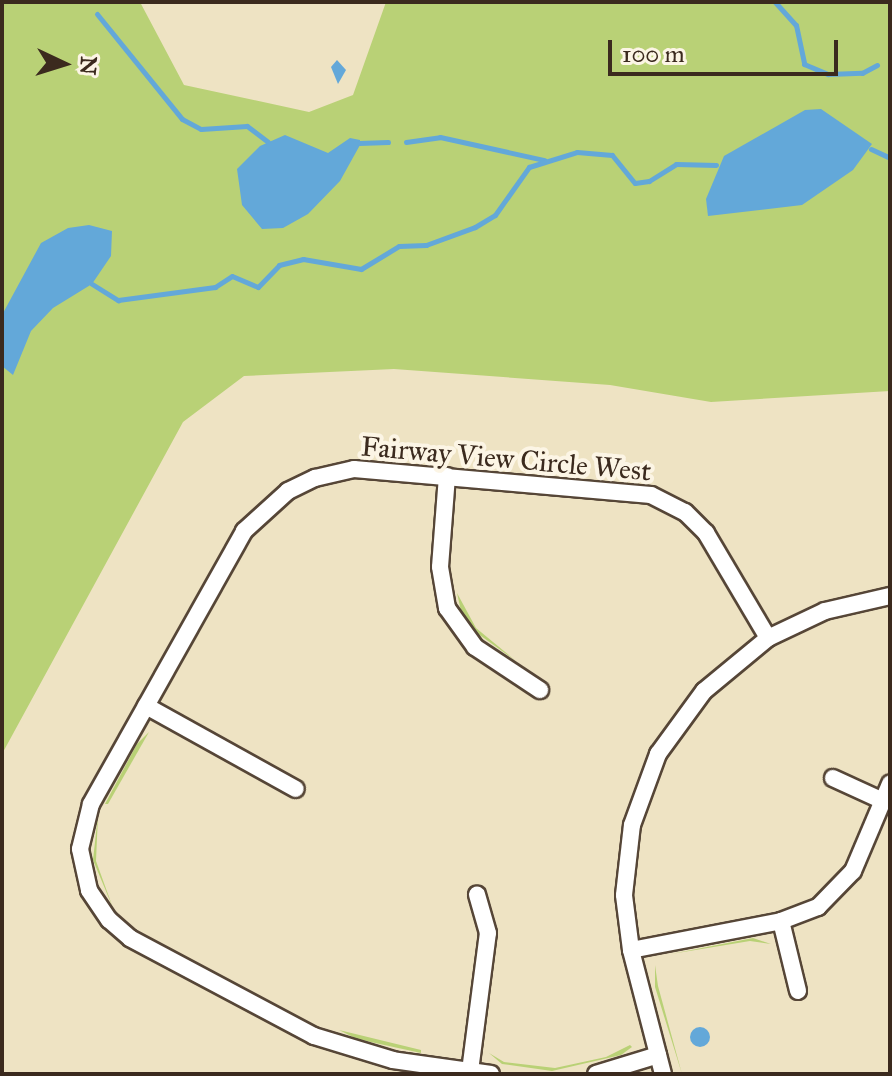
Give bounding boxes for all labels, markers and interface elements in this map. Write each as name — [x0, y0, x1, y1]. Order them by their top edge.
north arrow — [24, 24, 104, 104]
scale bar — [612, 24, 842, 74]
text: 100 m — [622, 39, 685, 69]
text: N — [74, 55, 103, 76]
street label: Fairway View Circle West — [360, 430, 652, 488]

